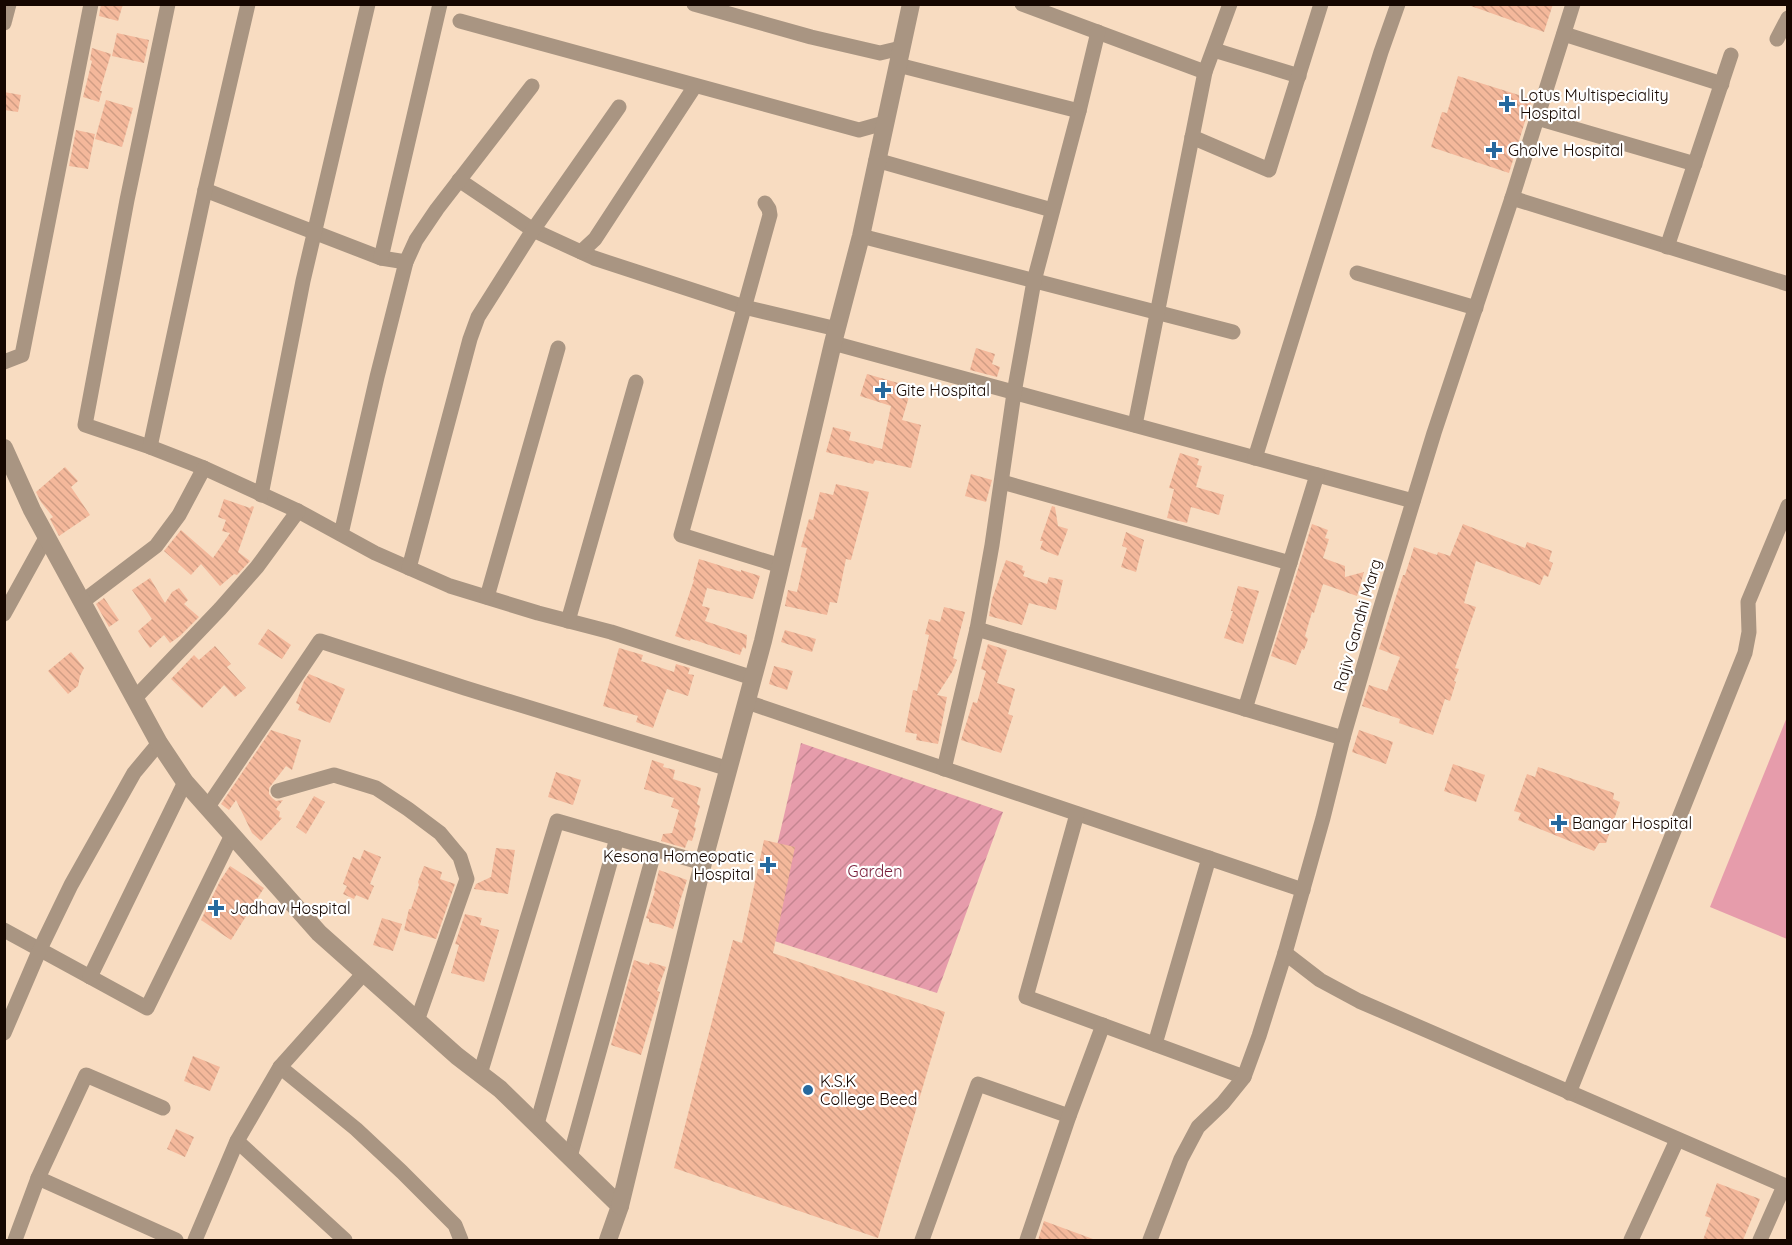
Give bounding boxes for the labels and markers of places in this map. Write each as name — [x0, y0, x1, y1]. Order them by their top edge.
place label: Lotus Multispeciality Hospital — [1520, 85, 1669, 123]
marker: Lotus Multispeciality Hospital — [1498, 95, 1516, 113]
place label: Gholve Hospital — [1508, 140, 1624, 160]
marker: Gholve Hospital — [1485, 141, 1503, 159]
place label: Gite Hospital — [896, 380, 990, 400]
marker: Gite Hospital — [874, 381, 892, 399]
place label: Bangar Hospital — [1572, 813, 1692, 833]
marker: Bangar Hospital — [1550, 814, 1568, 832]
place label: Kesona Homeopatic Hospital — [603, 846, 754, 884]
marker: Kesona Homeopatic Hospital — [759, 856, 777, 874]
place label: Jadhav Hospital — [230, 898, 351, 918]
marker: Jadhav Hospital — [207, 899, 225, 917]
place label: K.S.K College Beed — [820, 1071, 918, 1109]
marker: K.S.K College Beed — [801, 1083, 815, 1097]

